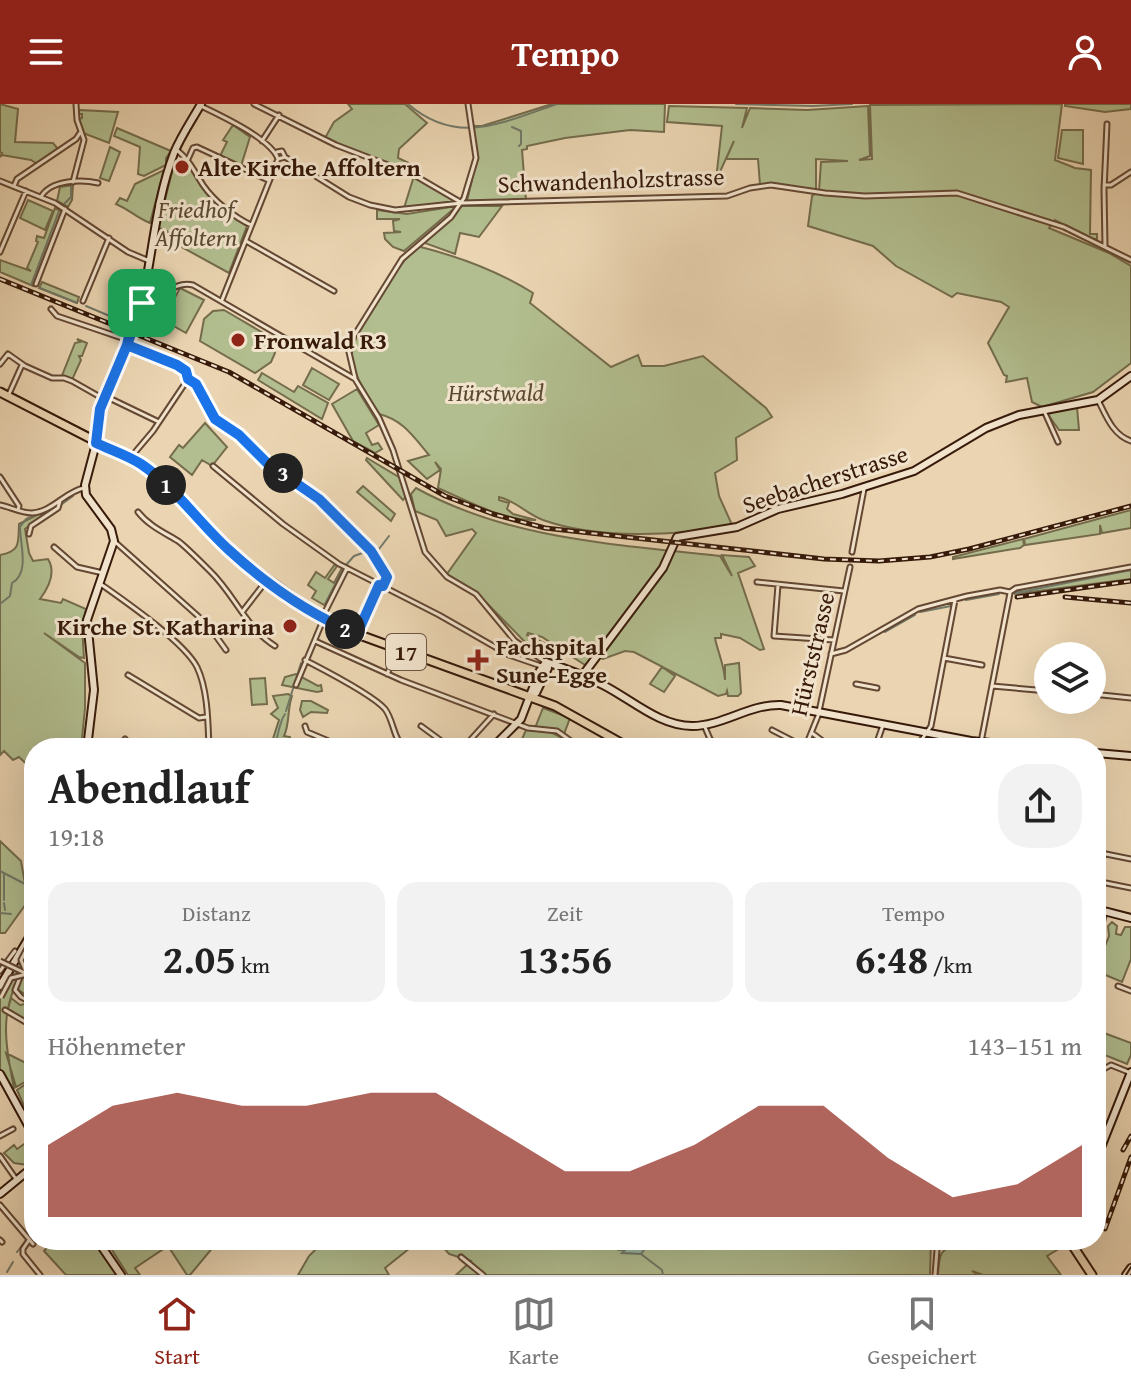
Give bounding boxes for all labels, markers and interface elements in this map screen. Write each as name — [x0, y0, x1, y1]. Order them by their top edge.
text: Tempo — [512, 26, 620, 79]
icon: menu — [24, 30, 68, 74]
icon: person — [1063, 30, 1107, 74]
place label: Alte Kirche Affoltern — [198, 150, 421, 185]
marker: Alte Kirche Affoltern — [173, 158, 191, 176]
street label: Schwandenholzstrasse — [497, 159, 725, 201]
park label: Friedhof Affoltern — [154, 192, 239, 255]
pin — [108, 269, 176, 337]
icon: arrive — [120, 281, 164, 325]
place label: Fronwald R3 — [254, 323, 387, 358]
marker: Fronwald R3 — [229, 331, 247, 349]
park label: Hürstwald — [447, 375, 545, 410]
street label: Seebacherstrasse — [738, 436, 912, 522]
pin: 3 — [263, 453, 303, 493]
text: 3 — [277, 457, 289, 489]
pin: 1 — [146, 465, 186, 505]
text: 1 — [160, 469, 172, 501]
street label: Hürststrasse — [781, 589, 843, 719]
place label: Kirche St. Katharina — [57, 609, 275, 644]
pin: 2 — [325, 609, 365, 649]
text: 2 — [339, 613, 351, 645]
marker: Kirche St. Katharina — [281, 617, 299, 635]
place label: Fachspital Sune-Egge — [496, 629, 607, 692]
road number: 17 — [386, 634, 426, 670]
map controls — [1034, 642, 1106, 714]
button: layers — [1034, 642, 1106, 714]
marker: Fachspital Sune-Egge — [467, 649, 489, 671]
text: Abendlauf — [48, 755, 250, 819]
button: share — [998, 764, 1082, 848]
text: 19:18 — [48, 817, 104, 856]
text: Distanz — [182, 897, 251, 929]
text: Zeit — [547, 897, 583, 929]
text: Tempo — [882, 897, 945, 929]
text: 2.05 — [163, 929, 236, 988]
text: 13:56 — [518, 929, 612, 988]
text: 6:48 — [855, 929, 928, 988]
text: km — [236, 949, 270, 981]
text: /km — [928, 949, 973, 981]
text: Höhenmeter — [48, 1026, 185, 1065]
text: 143–151 m — [968, 1026, 1082, 1065]
tab: Start — [154, 1292, 200, 1372]
tab: Karte — [508, 1292, 559, 1372]
tab: Gespeichert — [867, 1292, 977, 1372]

